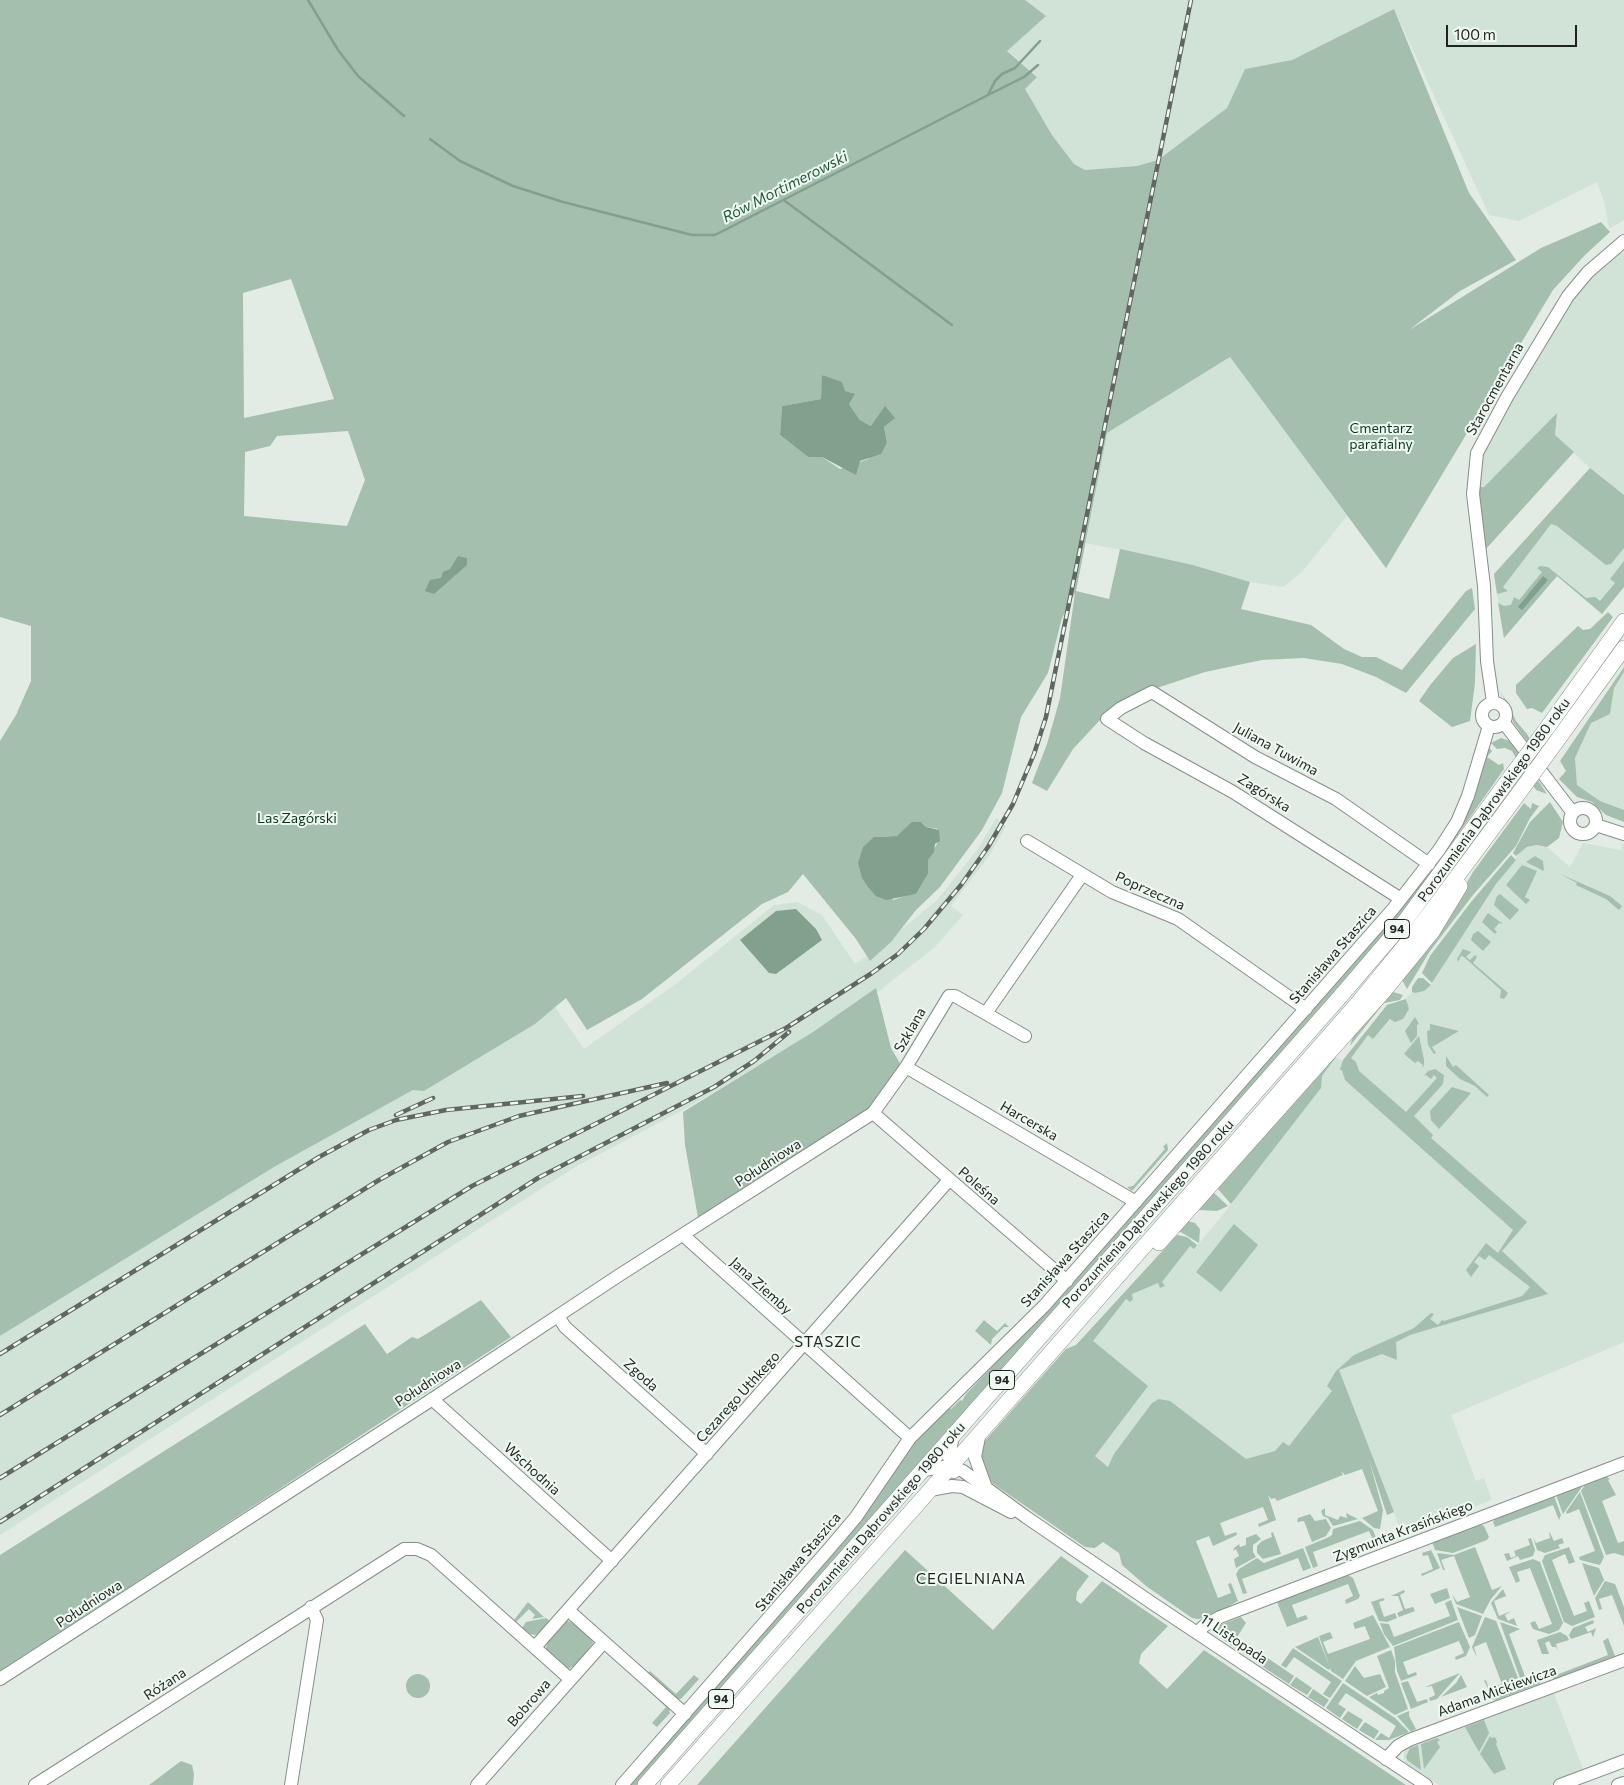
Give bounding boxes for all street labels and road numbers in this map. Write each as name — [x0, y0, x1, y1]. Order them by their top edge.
street label: Starocmentarna — [1463, 340, 1527, 438]
street label: Porozumienia Dąbrowskiego 1980 roku — [1414, 695, 1574, 905]
street label: Juliana Tuwima — [1231, 719, 1321, 779]
street label: Zagórska — [1234, 770, 1294, 816]
street label: Poprzeczna — [1113, 868, 1187, 914]
street label: Stanisława Staszica — [1286, 903, 1380, 1007]
road number: 94 — [1384, 920, 1410, 939]
street label: Szklana — [890, 1005, 930, 1055]
street label: Harcerska — [997, 1098, 1061, 1144]
street label: Porozumienia Dąbrowskiego 1980 roku — [1059, 1116, 1237, 1312]
street label: Południowa — [732, 1135, 804, 1191]
street label: Poleśna — [955, 1163, 1003, 1209]
street label: Stanisława Staszica — [1017, 1207, 1113, 1311]
street label: Jana Ziemby — [727, 1254, 795, 1318]
street label: Cezarego Uthkego — [693, 1348, 783, 1446]
street label: Południowa — [392, 1355, 464, 1411]
street label: Zgoda — [620, 1355, 662, 1395]
road number: 94 — [990, 1370, 1014, 1390]
street label: Porozumienia Dąbrowskiego 1980 roku — [793, 1419, 969, 1617]
street label: Wschodnia — [500, 1439, 564, 1499]
street label: Zygmunta Krasińskiego — [1331, 1497, 1475, 1565]
street label: Stanisława Staszica — [752, 1509, 844, 1615]
street label: Południowa — [53, 1576, 125, 1632]
street label: 11 Listopada — [1197, 1610, 1271, 1668]
street label: Adama Mickiewicza — [1435, 1662, 1559, 1720]
street label: Różana — [141, 1664, 189, 1704]
street label: Bobrowa — [504, 1676, 554, 1730]
road number: 94 — [708, 1690, 734, 1708]

